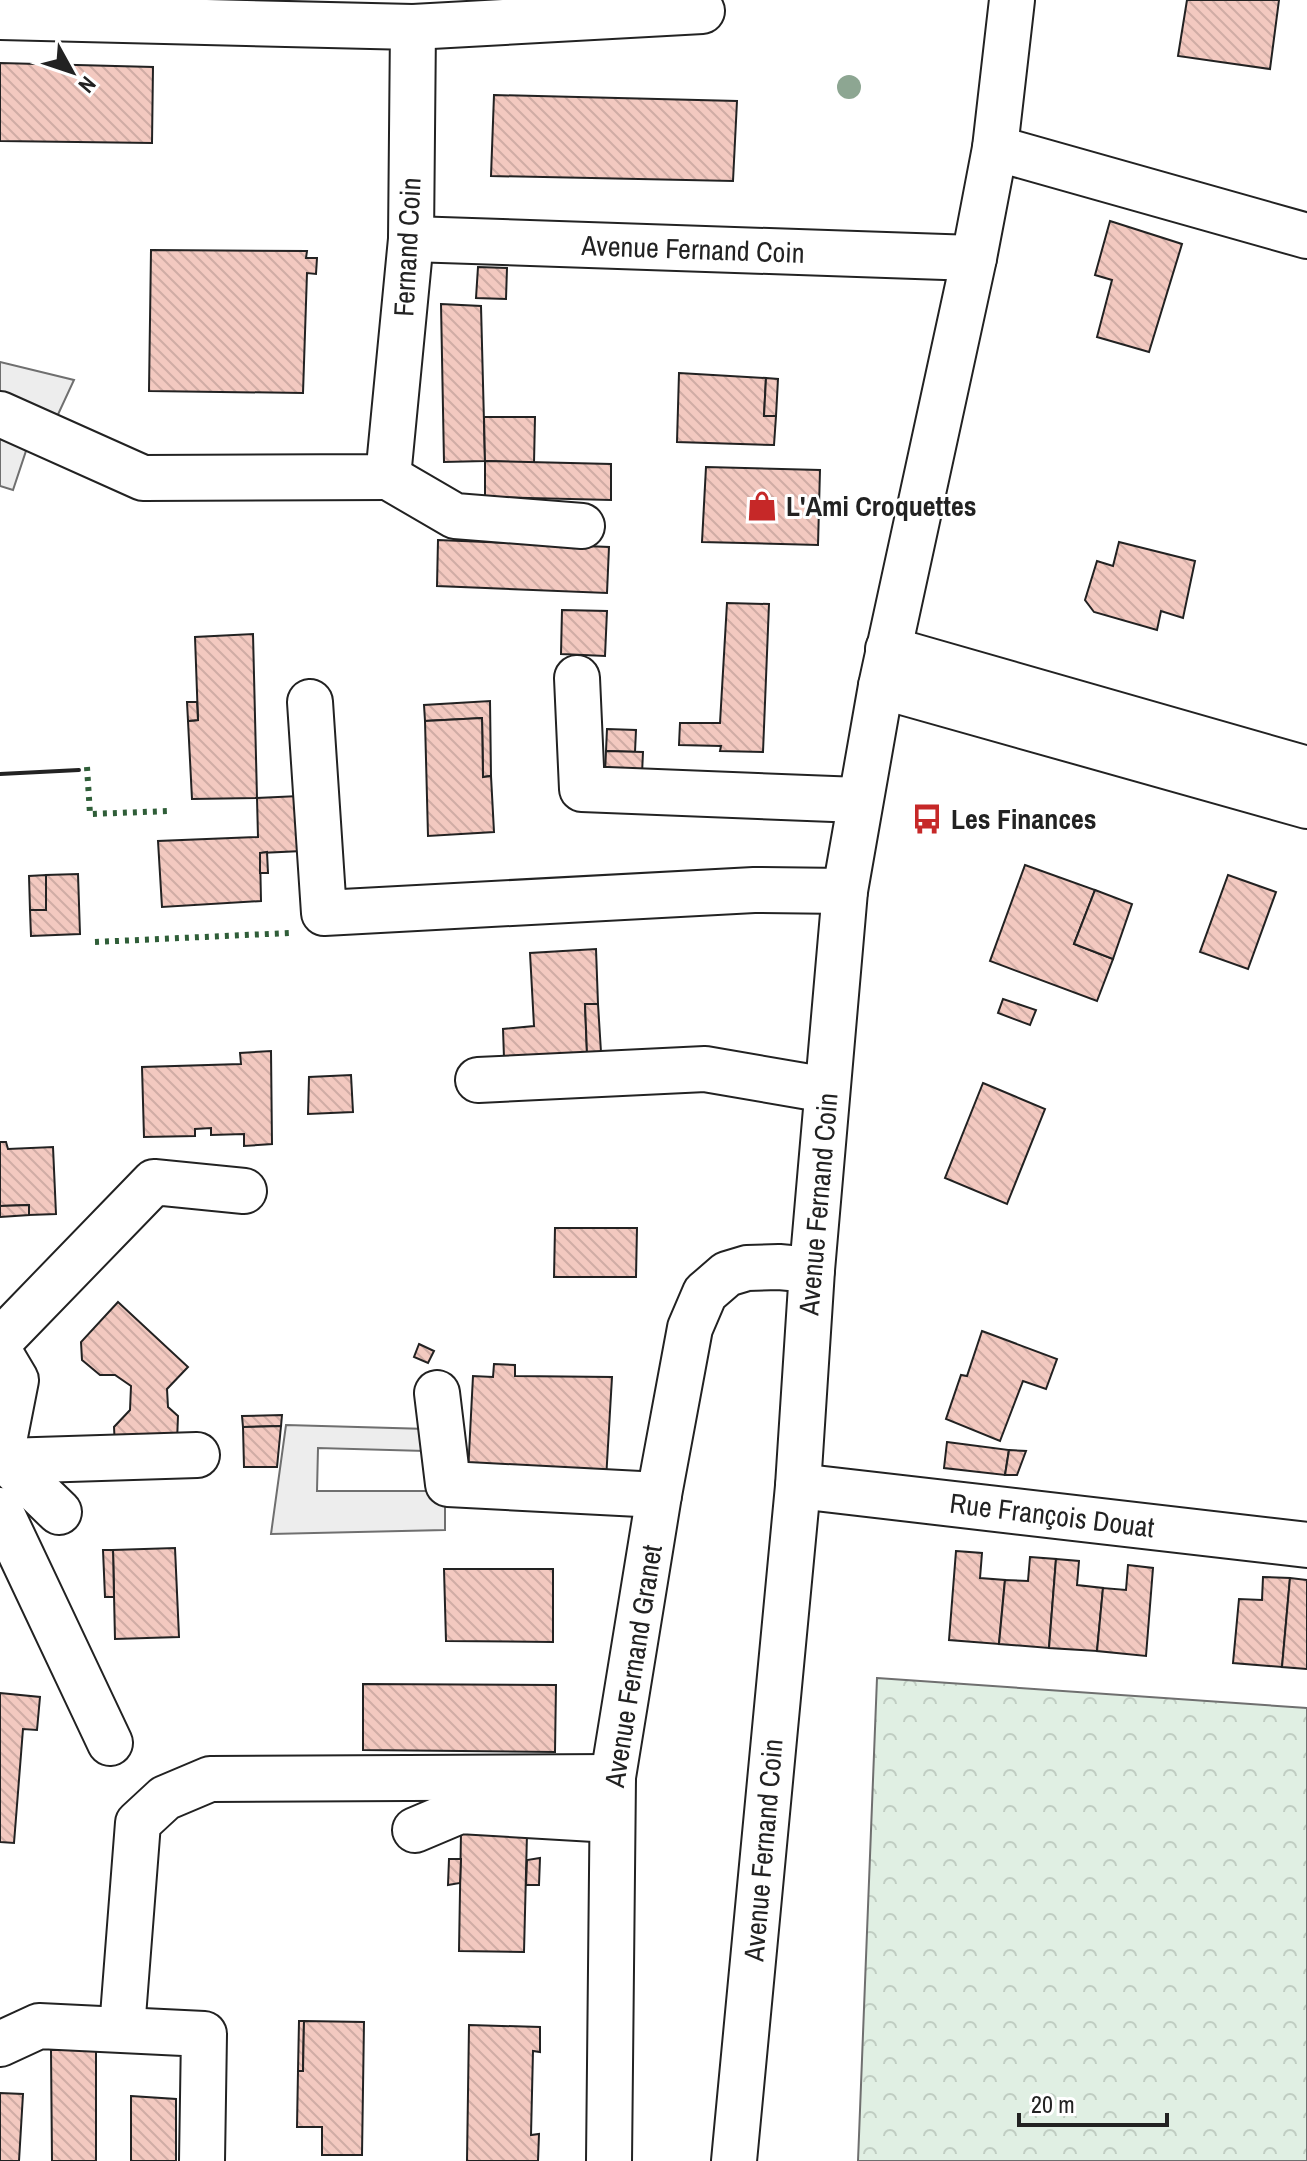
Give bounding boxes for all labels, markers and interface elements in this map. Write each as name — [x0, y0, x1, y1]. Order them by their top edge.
north arrow — [32, 32, 112, 112]
text: N — [72, 70, 103, 99]
street label: Fernand Coin — [384, 176, 430, 318]
street label: Avenue Fernand Coin — [580, 226, 805, 272]
place label: L'Ami Croquettes — [786, 487, 976, 525]
shop icon: L'Ami Croquettes — [745, 489, 779, 523]
place label: Les Finances — [951, 800, 1097, 838]
bus stop icon: Les Finances — [910, 802, 944, 836]
street label: Avenue Fernand Coin — [789, 1091, 847, 1318]
street label: Rue François Douat — [948, 1484, 1156, 1546]
street label: Avenue Fernand Granet — [595, 1542, 671, 1791]
street label: Avenue Fernand Coin — [734, 1737, 792, 1964]
scale bar — [1019, 2077, 1167, 2127]
text: 20 m — [1031, 2088, 1075, 2120]

